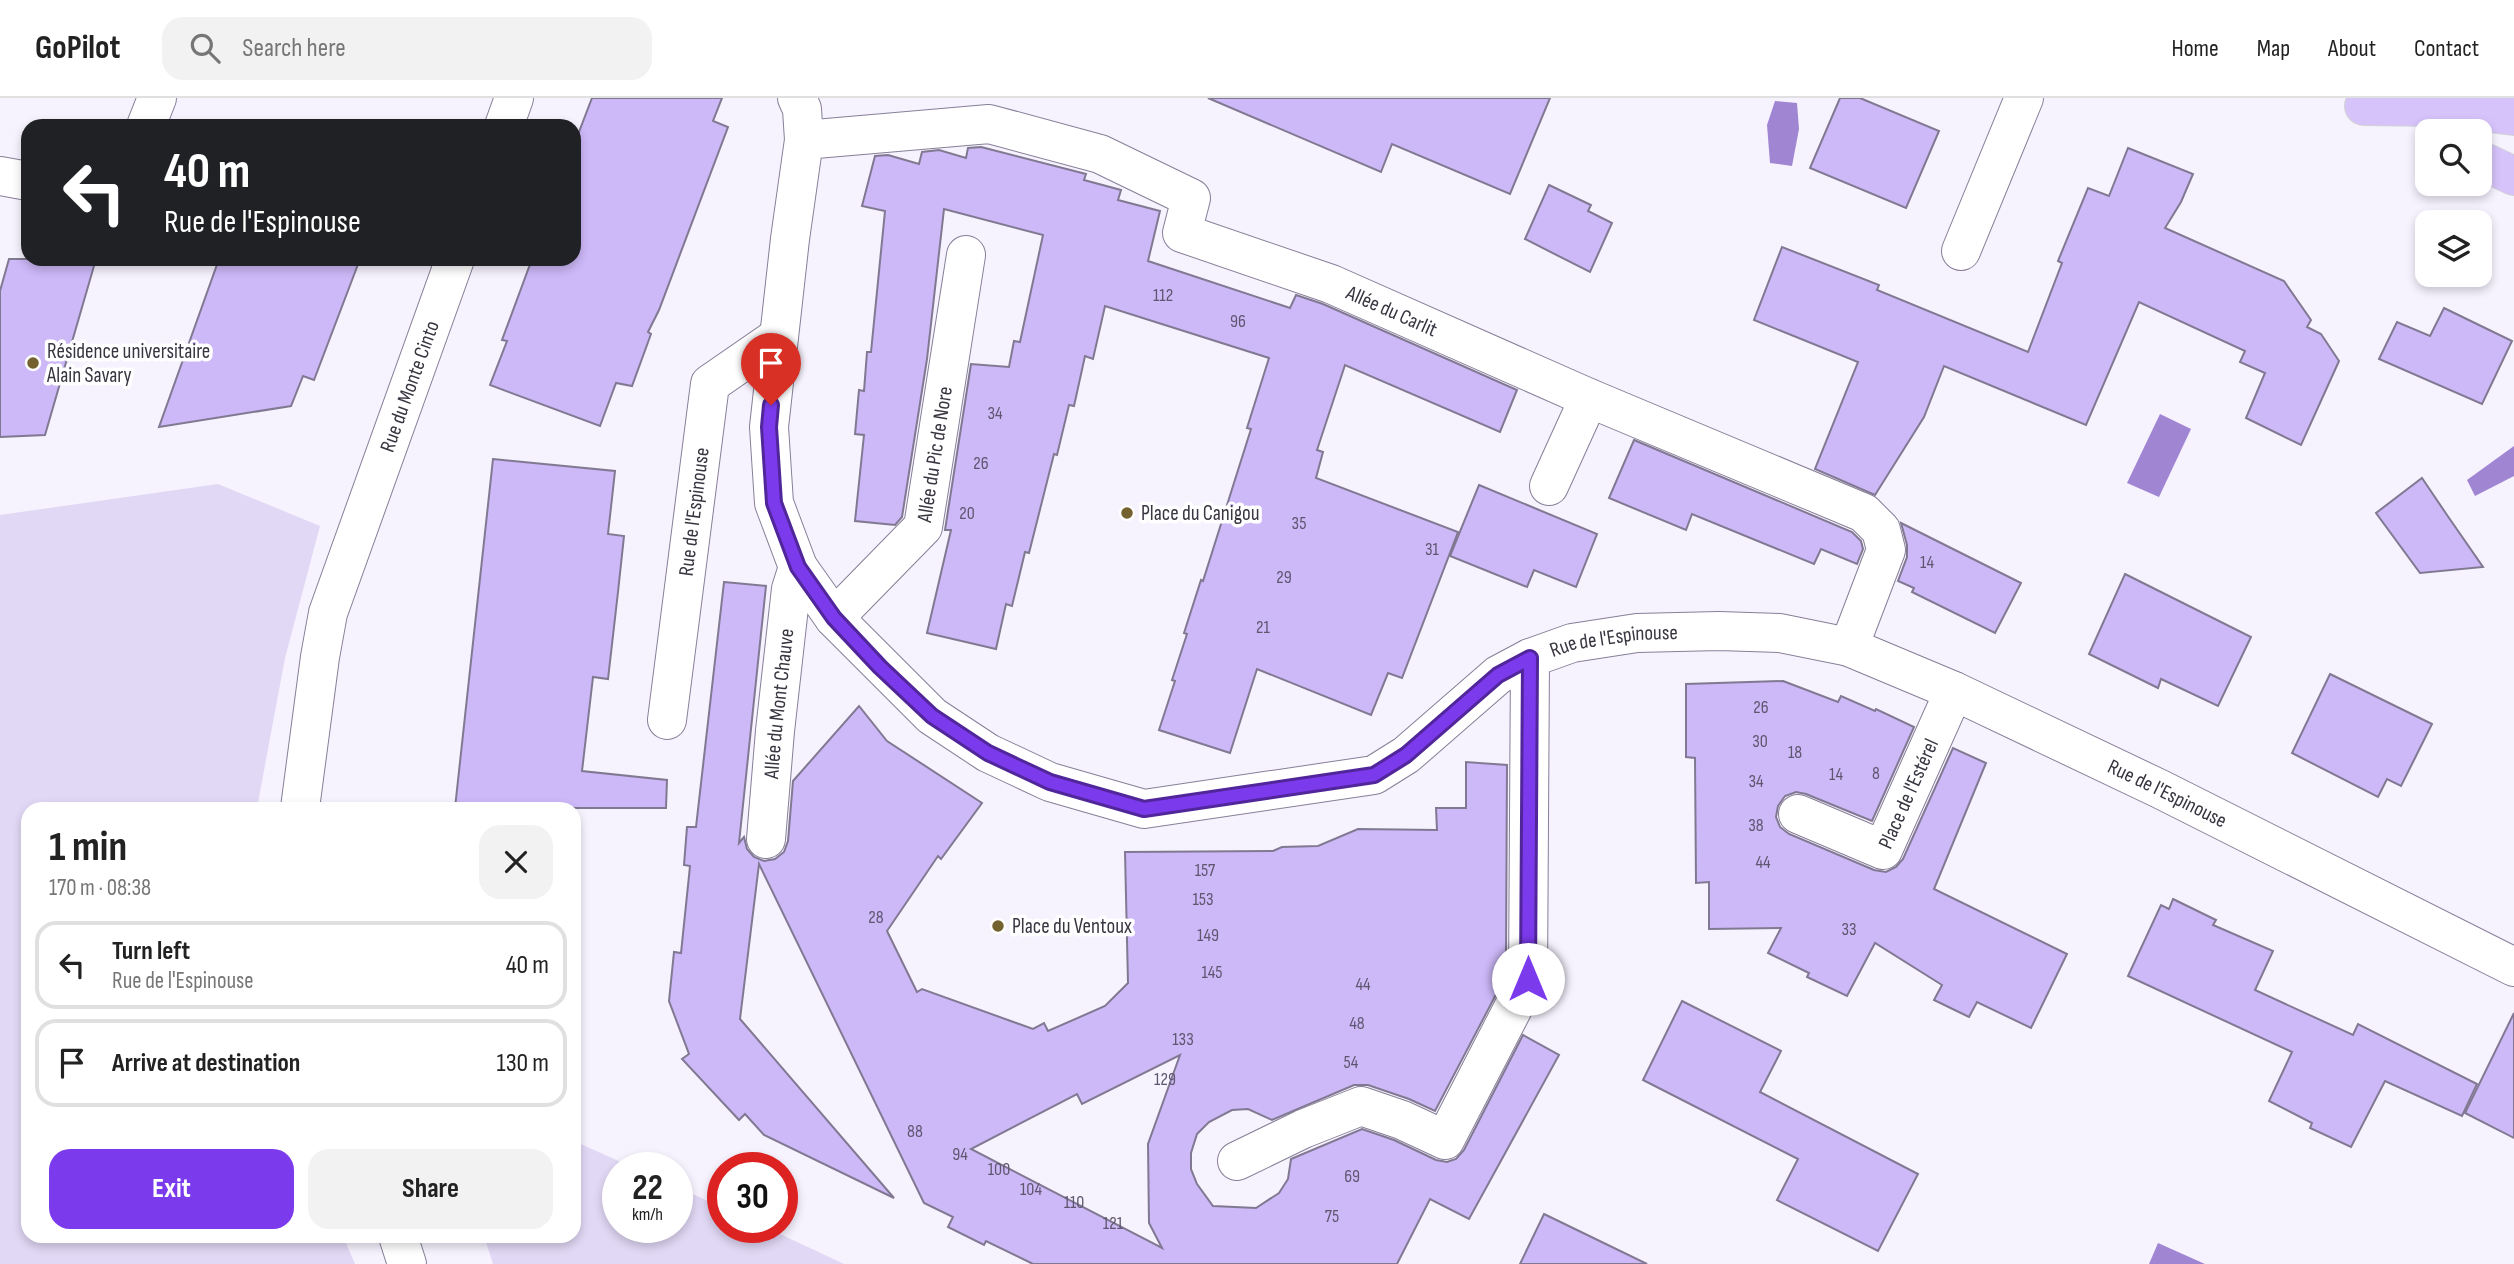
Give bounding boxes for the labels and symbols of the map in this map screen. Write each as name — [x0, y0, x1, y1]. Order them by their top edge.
street label: Allée du Carlit — [1342, 280, 1441, 342]
house number: 112 — [1153, 285, 1173, 306]
house number: 96 — [1230, 311, 1246, 332]
street label: Rue du Monte Cinto — [374, 317, 444, 455]
pin — [741, 333, 801, 405]
place label: Résidence universitaire Alain Savary — [46, 339, 210, 388]
marker: Résidence universitaire Alain Savary — [25, 355, 41, 371]
street label: Allée du Pic de Nore — [911, 385, 958, 525]
house number: 34 — [987, 403, 1003, 424]
street label: Rue de l'Espinouse — [673, 446, 714, 577]
house number: 26 — [973, 453, 989, 474]
place label: Place du Canigou — [1141, 501, 1259, 526]
house number: 20 — [959, 503, 975, 524]
marker: Place du Canigou — [1119, 505, 1135, 521]
house number: 35 — [1292, 513, 1306, 534]
house number: 31 — [1425, 539, 1440, 560]
house number: 14 — [1920, 552, 1934, 573]
house number: 29 — [1276, 567, 1292, 588]
house number: 21 — [1256, 617, 1271, 638]
street label: Rue de l'Espinouse — [1546, 620, 1678, 662]
street label: Allée du Mont Chauve — [758, 627, 799, 781]
house number: 26 — [1753, 697, 1769, 718]
house number: 30 — [1752, 731, 1768, 752]
street label: Place de l'Estérel — [1873, 735, 1944, 853]
house number: 18 — [1788, 742, 1802, 763]
street label: Rue de l'Espinouse — [2104, 754, 2231, 833]
house number: 8 — [1872, 763, 1880, 784]
house number: 14 — [1829, 764, 1843, 785]
house number: 34 — [1748, 771, 1764, 792]
house number: 38 — [1748, 815, 1764, 836]
house number: 44 — [1755, 852, 1771, 873]
house number: 157 — [1195, 860, 1216, 881]
house number: 153 — [1192, 889, 1214, 910]
house number: 28 — [868, 907, 884, 928]
place label: Place du Ventoux — [1012, 914, 1132, 939]
marker: Place du Ventoux — [990, 918, 1006, 934]
house number: 33 — [1841, 919, 1857, 940]
house number: 149 — [1197, 925, 1219, 946]
position arrow — [1491, 942, 1565, 1016]
house number: 145 — [1201, 962, 1223, 983]
house number: 44 — [1355, 974, 1371, 995]
house number: 48 — [1349, 1013, 1365, 1034]
house number: 133 — [1172, 1029, 1194, 1050]
house number: 54 — [1344, 1052, 1359, 1073]
house number: 129 — [1154, 1069, 1176, 1090]
house number: 88 — [907, 1121, 923, 1142]
house number: 94 — [952, 1144, 968, 1165]
speed limit sign: 30 — [707, 1152, 798, 1243]
house number: 100 — [988, 1159, 1010, 1180]
house number: 69 — [1344, 1166, 1360, 1187]
house number: 104 — [1020, 1179, 1042, 1200]
house number: 110 — [1064, 1192, 1084, 1213]
house number: 75 — [1325, 1206, 1339, 1227]
house number: 121 — [1103, 1213, 1124, 1234]

